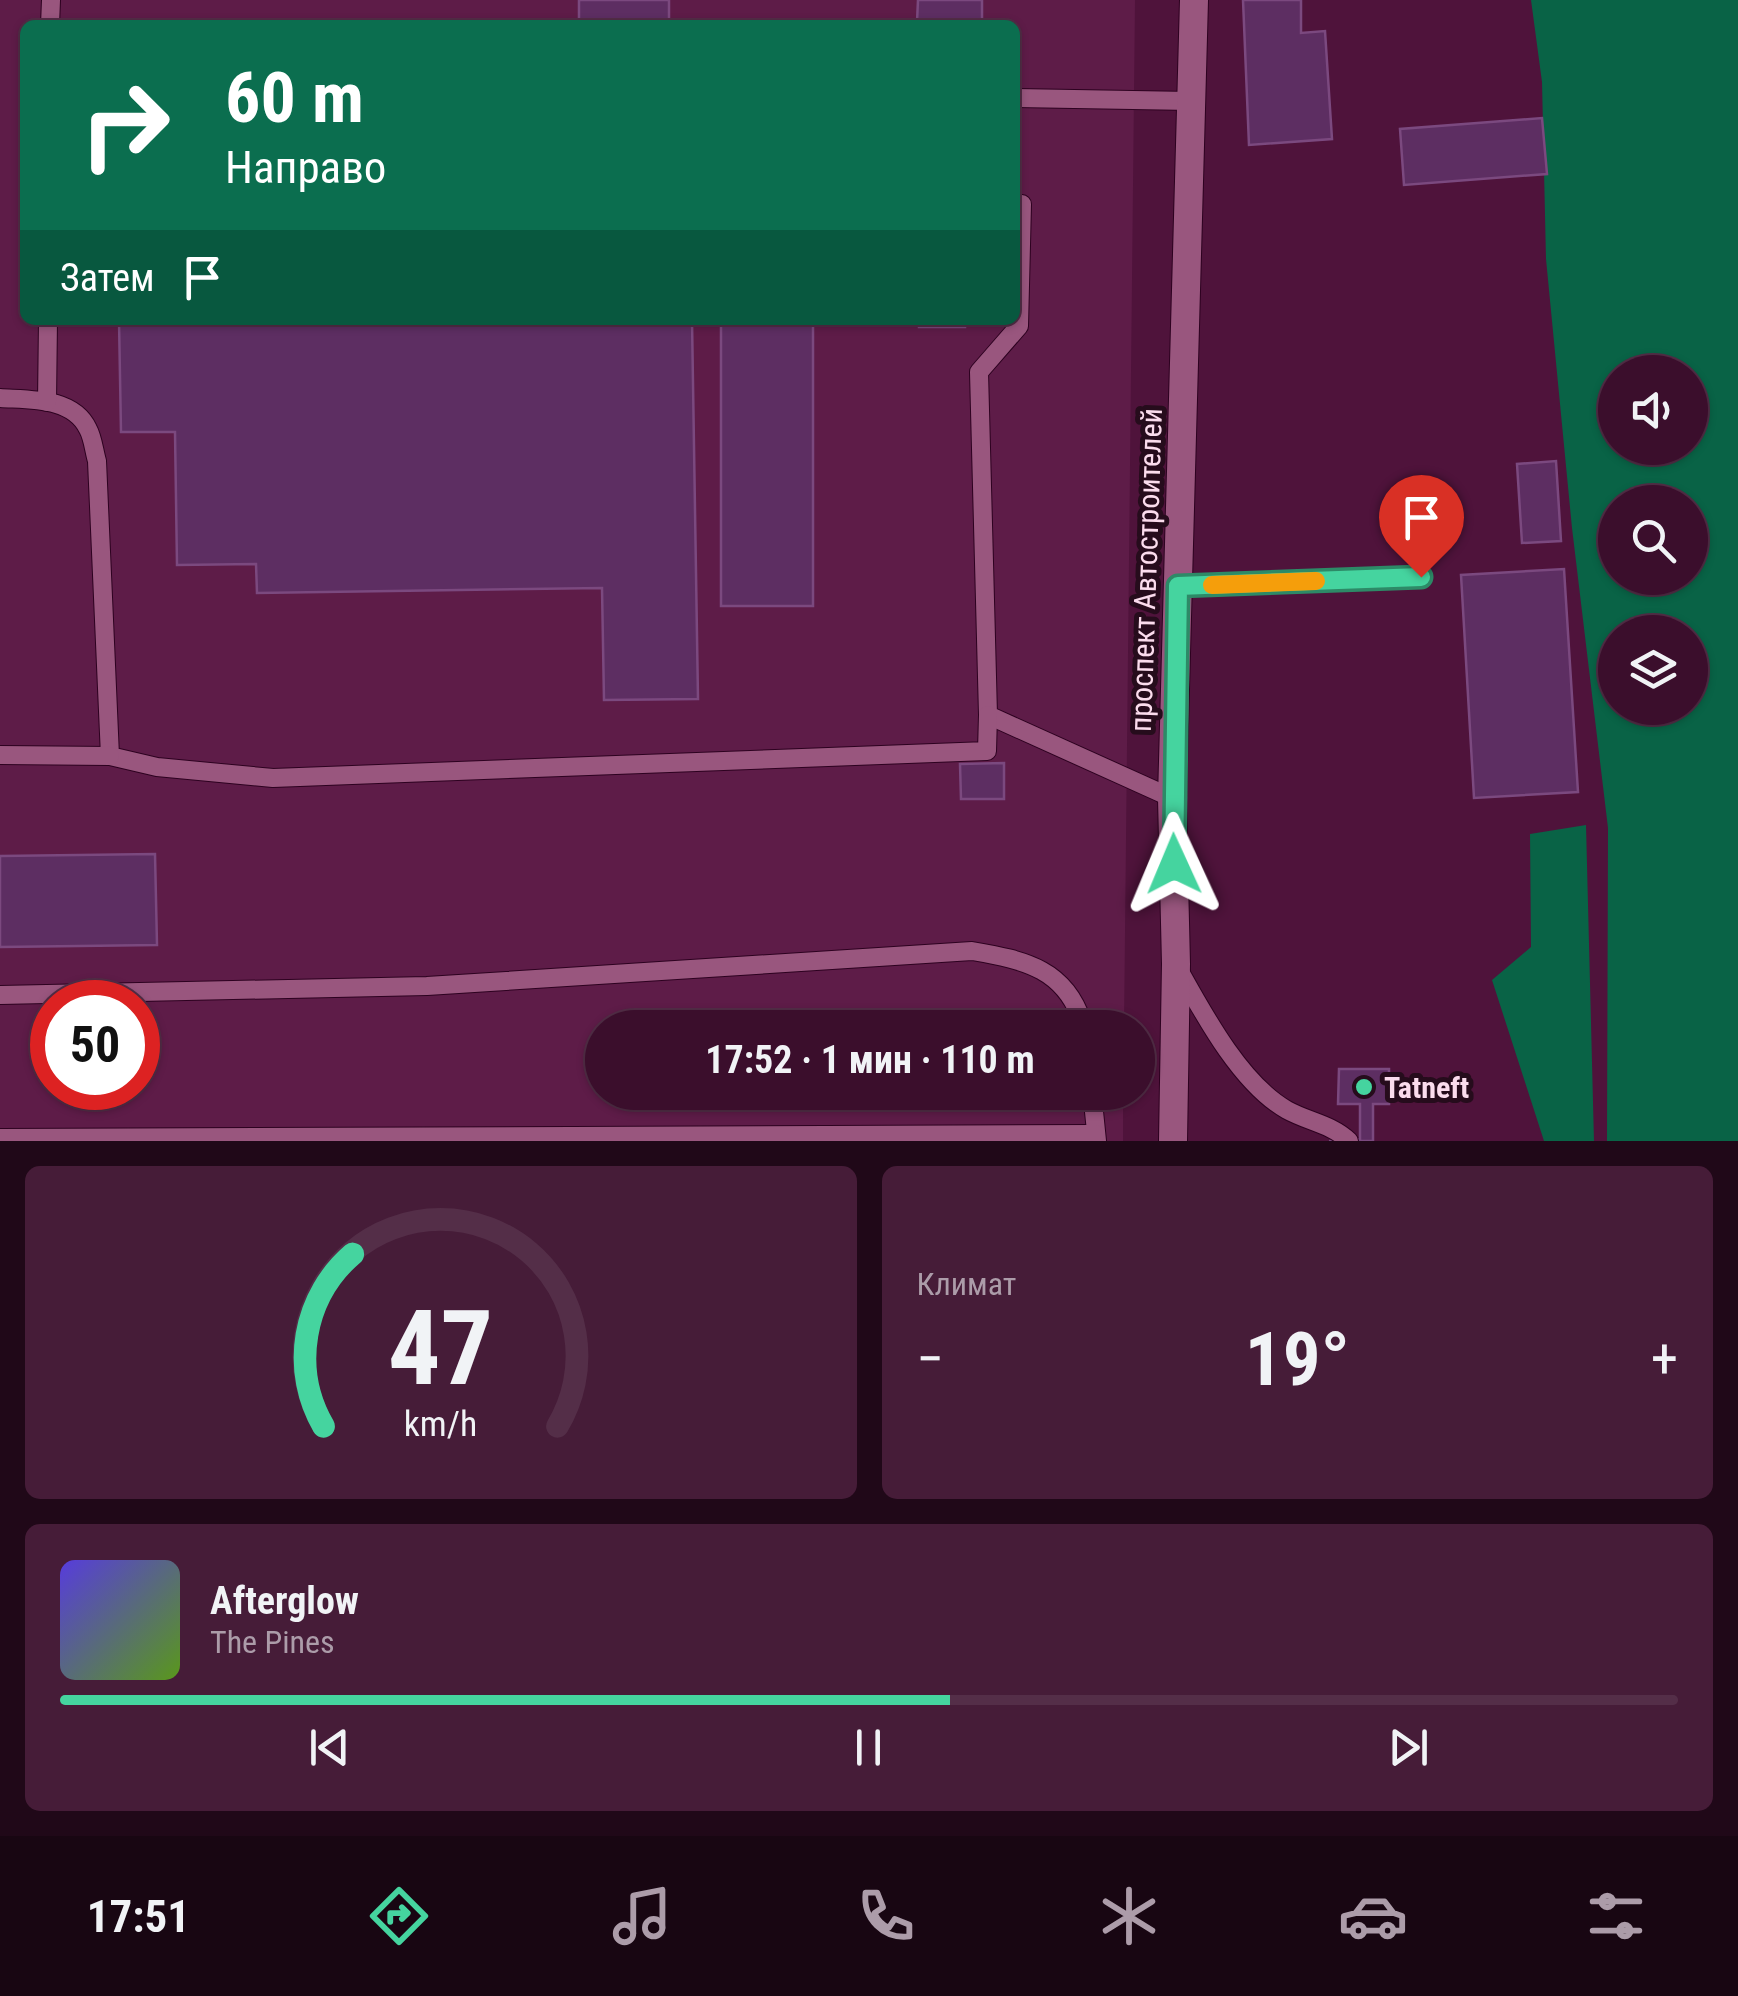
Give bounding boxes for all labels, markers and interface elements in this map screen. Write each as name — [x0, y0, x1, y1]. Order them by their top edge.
text: 60 m — [225, 57, 364, 139]
icon: right — [60, 60, 190, 190]
text: Направо — [225, 141, 386, 194]
icon: arrive — [175, 250, 230, 305]
text: Затем — [60, 256, 155, 300]
map controls — [1598, 355, 1708, 725]
button: sound — [1598, 355, 1708, 465]
street label: проспект Автостроителей — [1123, 408, 1169, 732]
pin — [1379, 475, 1464, 578]
button: search — [1598, 485, 1708, 595]
icon: arrive — [1394, 490, 1449, 545]
button: layers — [1598, 615, 1708, 725]
position arrow — [1122, 812, 1226, 916]
speed limit sign: 50 — [30, 980, 160, 1110]
text: 17:52 · 1 мин · 110 m — [705, 1038, 1035, 1082]
place label: Tatneft — [1384, 1070, 1469, 1105]
marker: Tatneft — [1353, 1076, 1375, 1098]
text: Климат — [917, 1265, 1016, 1303]
text: 47 — [388, 1288, 493, 1409]
text: 19° — [1245, 1315, 1350, 1403]
text: − — [917, 1327, 944, 1391]
text: + — [1651, 1327, 1678, 1391]
text: km/h — [404, 1403, 478, 1445]
text: Afterglow — [210, 1579, 359, 1623]
text: The Pines — [210, 1623, 335, 1661]
icon: previous — [302, 1720, 357, 1775]
icon: pause — [841, 1720, 896, 1775]
icon: next — [1381, 1720, 1436, 1775]
icon: directions — [364, 1881, 434, 1951]
icon: music — [607, 1881, 677, 1951]
icon: phone — [851, 1881, 921, 1951]
icon: climate — [1094, 1881, 1164, 1951]
icon: car — [1338, 1881, 1408, 1951]
icon: filters — [1581, 1881, 1651, 1951]
text: 17:51 — [87, 1890, 190, 1943]

